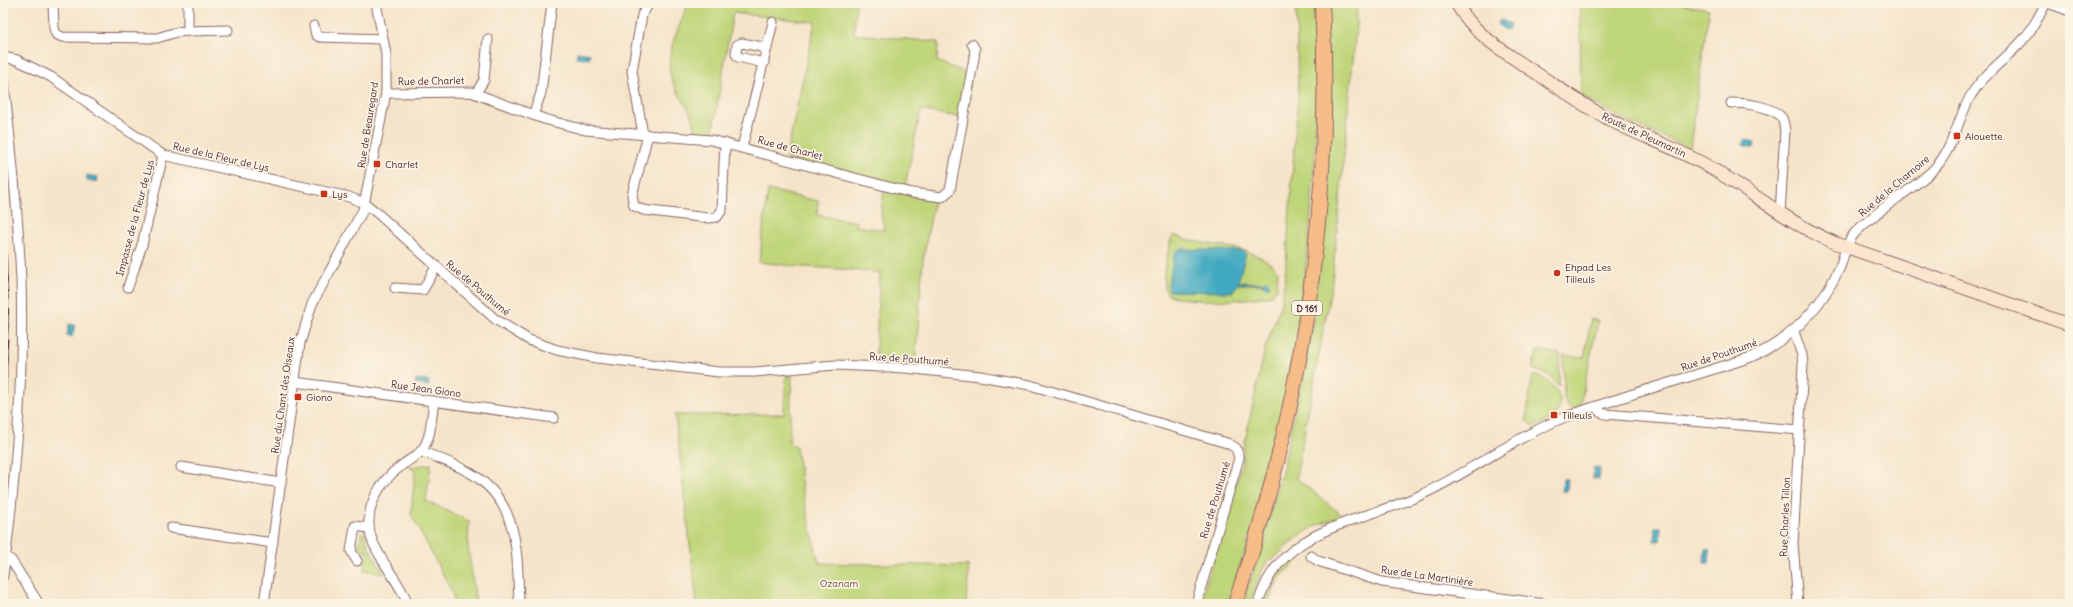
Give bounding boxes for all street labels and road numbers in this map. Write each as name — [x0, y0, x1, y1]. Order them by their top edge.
street label: Rue de Charlet — [398, 74, 465, 88]
street label: Rue de Beauregard — [355, 81, 381, 169]
street label: Route de Pleumartin — [1600, 110, 1689, 160]
street label: Rue de Charlet — [756, 133, 824, 163]
street label: Rue de la Fleur de Lys — [172, 140, 271, 175]
street label: Rue de la Charnoire — [1856, 152, 1932, 220]
street label: Impasse de la Fleur de Lys — [113, 158, 157, 278]
street label: Rue de Pouthumé — [443, 257, 513, 319]
road number: D 161 — [1292, 301, 1322, 315]
street label: Rue du Chant des Oiseaux — [268, 336, 298, 454]
street label: Rue de Pouthumé — [1679, 336, 1759, 374]
street label: Rue de Pouthumé — [869, 350, 949, 368]
street label: Rue Jean Giono — [390, 378, 462, 400]
street label: Rue de Pouthumé — [1197, 460, 1233, 540]
street label: Rue Charles Tillon — [1777, 477, 1793, 557]
street label: Rue de La Martinière — [1380, 563, 1474, 589]

